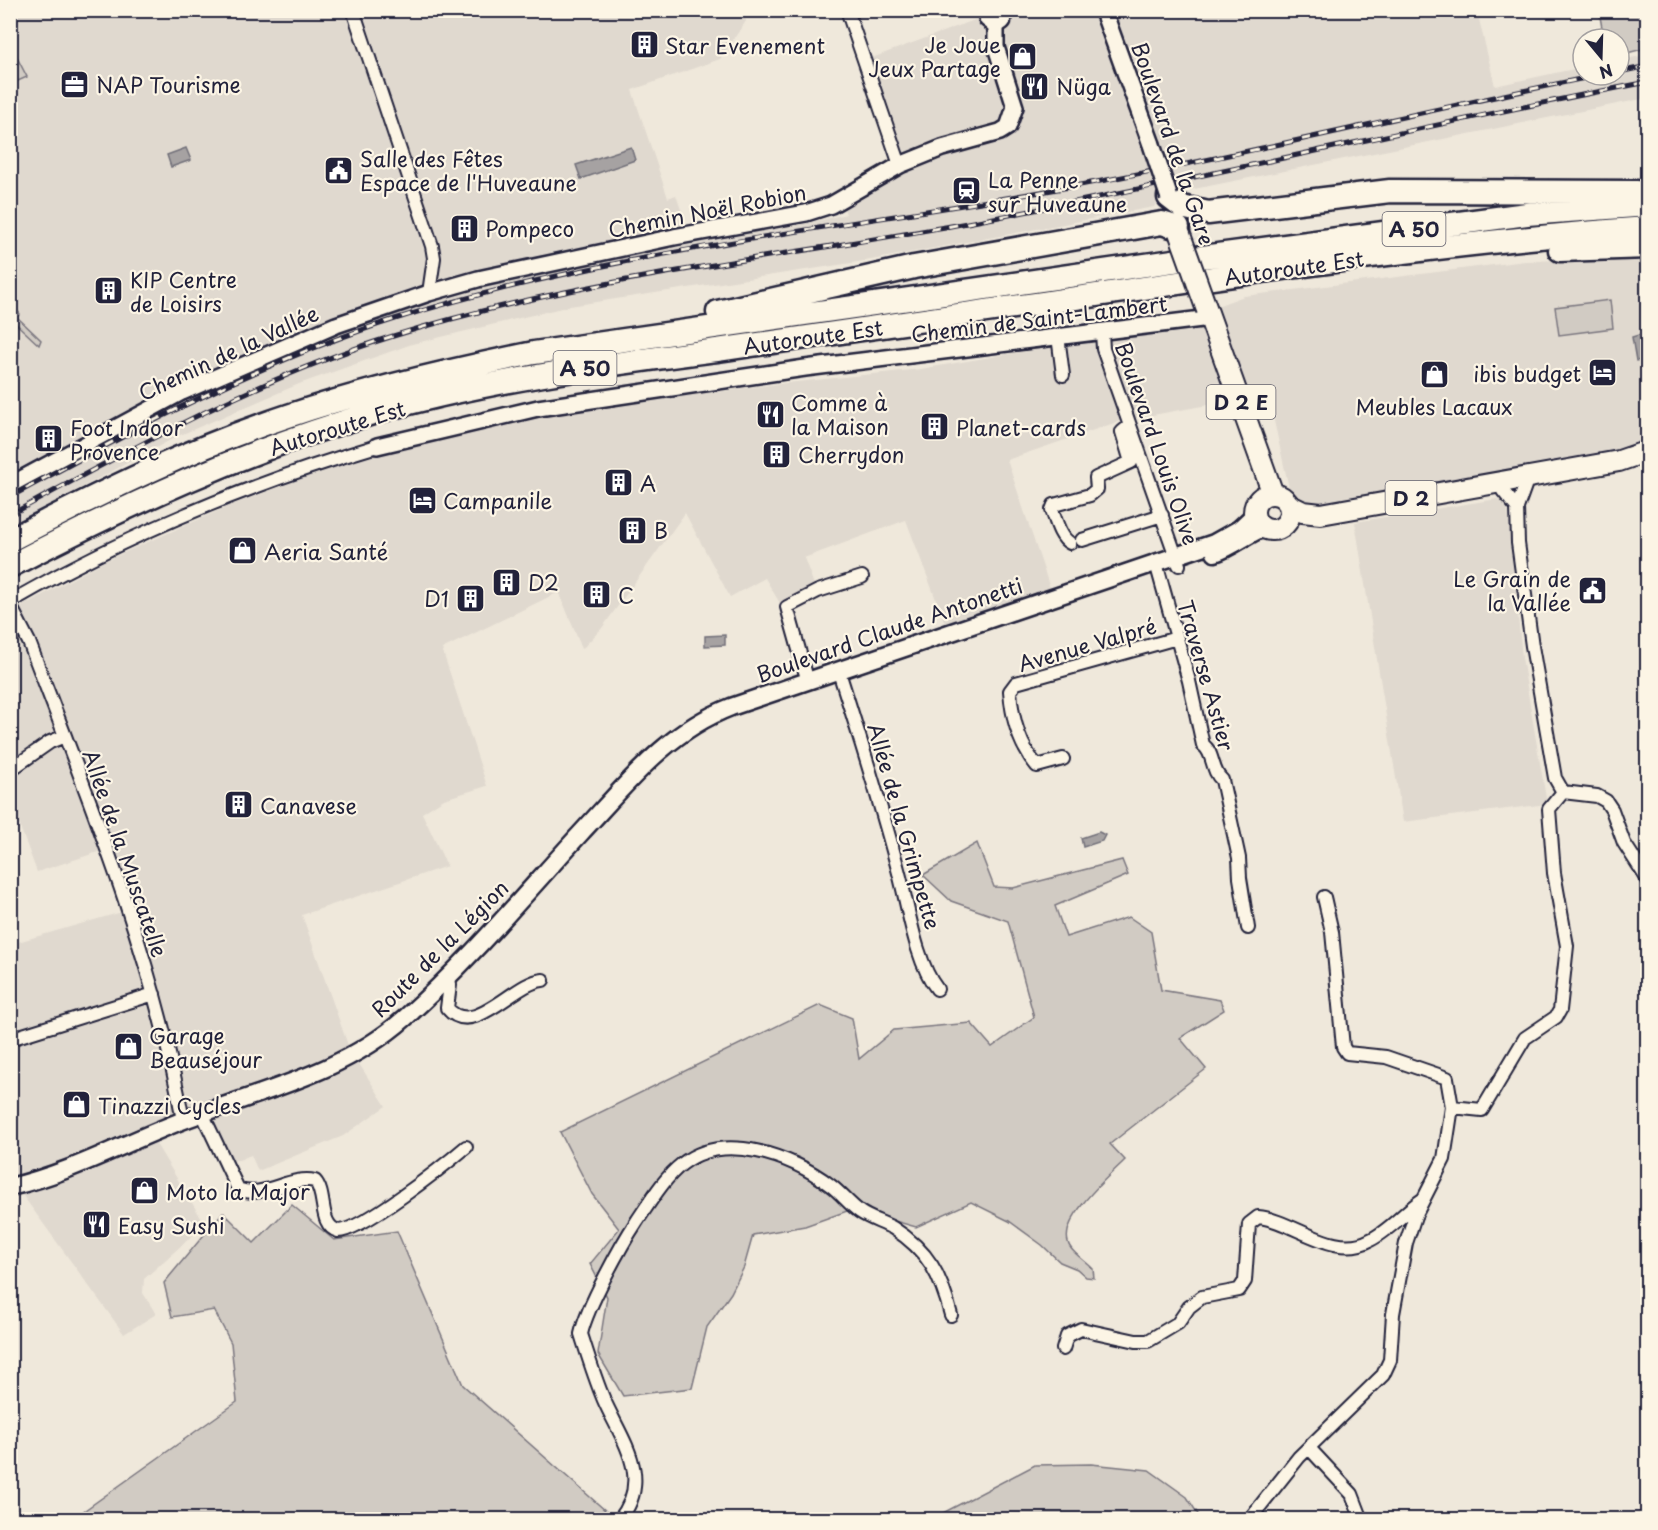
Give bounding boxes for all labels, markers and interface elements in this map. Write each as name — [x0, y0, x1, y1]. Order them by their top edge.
north arrow — [1571, 27, 1631, 87]
place label: Je Joue Jeux Partage — [868, 28, 1001, 84]
building icon: Star Evenement — [628, 29, 660, 61]
place label: Star Evenement — [665, 29, 825, 61]
street label: Boulevard de la Gare — [1124, 37, 1224, 249]
shop icon: Je Joue Jeux Partage — [1006, 40, 1038, 72]
text: N — [1596, 59, 1616, 86]
office icon: NAP Tourisme — [59, 68, 91, 100]
place label: NAP Tourisme — [96, 68, 241, 100]
restaurant icon: Nüga — [1019, 70, 1051, 102]
place label: Nüga — [1056, 70, 1111, 102]
place label: Salle des Fêtes Espace de l'Huveaune — [360, 142, 577, 198]
public building icon: Salle des Fêtes Espace de l'Huveaune — [323, 154, 355, 186]
place label: La Penne sur Huveaune — [988, 163, 1127, 219]
street label: Chemin Noël Robion — [605, 175, 809, 245]
station icon: La Penne sur Huveaune — [951, 175, 983, 207]
building icon: Pompeco — [448, 212, 480, 244]
place label: Pompeco — [485, 212, 574, 244]
road number: A 50 — [1382, 212, 1446, 246]
street label: Autoroute Est — [1222, 241, 1366, 293]
place label: KIP Centre de Loisirs — [130, 263, 237, 319]
building icon: KIP Centre de Loisirs — [93, 275, 125, 307]
street label: Chemin de Saint-Lambert — [909, 286, 1169, 350]
street label: Chemin de la Vallée — [133, 296, 323, 408]
street label: Autoroute Est — [741, 310, 885, 362]
street label: Boulevard Louis Olive — [1108, 337, 1208, 549]
road number: A 50 — [554, 351, 616, 385]
place label: ibis budget — [1474, 357, 1581, 389]
hotel icon: ibis budget — [1586, 357, 1618, 389]
shop icon: Meubles Lacaux — [1418, 359, 1450, 391]
road number: D 2 E — [1206, 385, 1276, 419]
place label: Comme à la Maison — [791, 386, 889, 442]
place label: Meubles Lacaux — [1355, 390, 1513, 422]
street label: Autoroute Est — [265, 391, 409, 463]
restaurant icon: Comme à la Maison — [754, 398, 786, 430]
place label: Foot Indoor Provence — [70, 411, 184, 467]
building icon: Planet-cards — [919, 411, 951, 443]
place label: Planet-cards — [956, 411, 1086, 443]
building icon: Foot Indoor Provence — [33, 423, 65, 455]
building icon: Cherrydon — [761, 438, 793, 470]
place label: Cherrydon — [798, 438, 904, 470]
building icon: A — [603, 467, 635, 499]
place label: A — [640, 467, 656, 499]
road number: D 2 — [1386, 481, 1436, 515]
hotel icon: Campanile — [406, 484, 438, 516]
place label: Campanile — [443, 484, 552, 516]
building icon: B — [617, 514, 649, 546]
place label: B — [654, 514, 668, 546]
shop icon: Aeria Santé — [227, 535, 259, 567]
place label: Aeria Santé — [264, 535, 388, 567]
place label: Le Grain de la Vallée — [1453, 562, 1571, 618]
building icon: D2 — [491, 566, 523, 598]
place label: D2 — [528, 566, 559, 598]
street label: Boulevard Claude Antonetti — [752, 568, 1026, 690]
public building icon: Le Grain de la Vallée — [1576, 574, 1608, 606]
building icon: C — [581, 579, 613, 611]
place label: C — [618, 579, 634, 611]
place label: D1 — [424, 582, 449, 614]
building icon: D1 — [454, 582, 486, 614]
street label: Traverse Astier — [1170, 596, 1244, 754]
street label: Avenue Valpré — [1014, 609, 1160, 679]
street label: Allée de la Grimpette — [860, 719, 950, 933]
street label: Allée de la Muscatelle — [75, 745, 177, 961]
building icon: Canavese — [223, 789, 255, 821]
place label: Canavese — [260, 789, 357, 821]
street label: Route de la Légion — [363, 872, 515, 1024]
place label: Garage Beauséjour — [149, 1019, 262, 1075]
shop icon: Garage Beauséjour — [112, 1031, 144, 1063]
shop icon: Tinazzi Cycles — [61, 1089, 93, 1121]
place label: Tinazzi Cycles — [98, 1089, 241, 1121]
shop icon: Moto la Major — [129, 1175, 161, 1207]
place label: Moto la Major — [166, 1175, 310, 1207]
restaurant icon: Easy Sushi — [81, 1209, 113, 1241]
place label: Easy Sushi — [118, 1209, 225, 1241]

